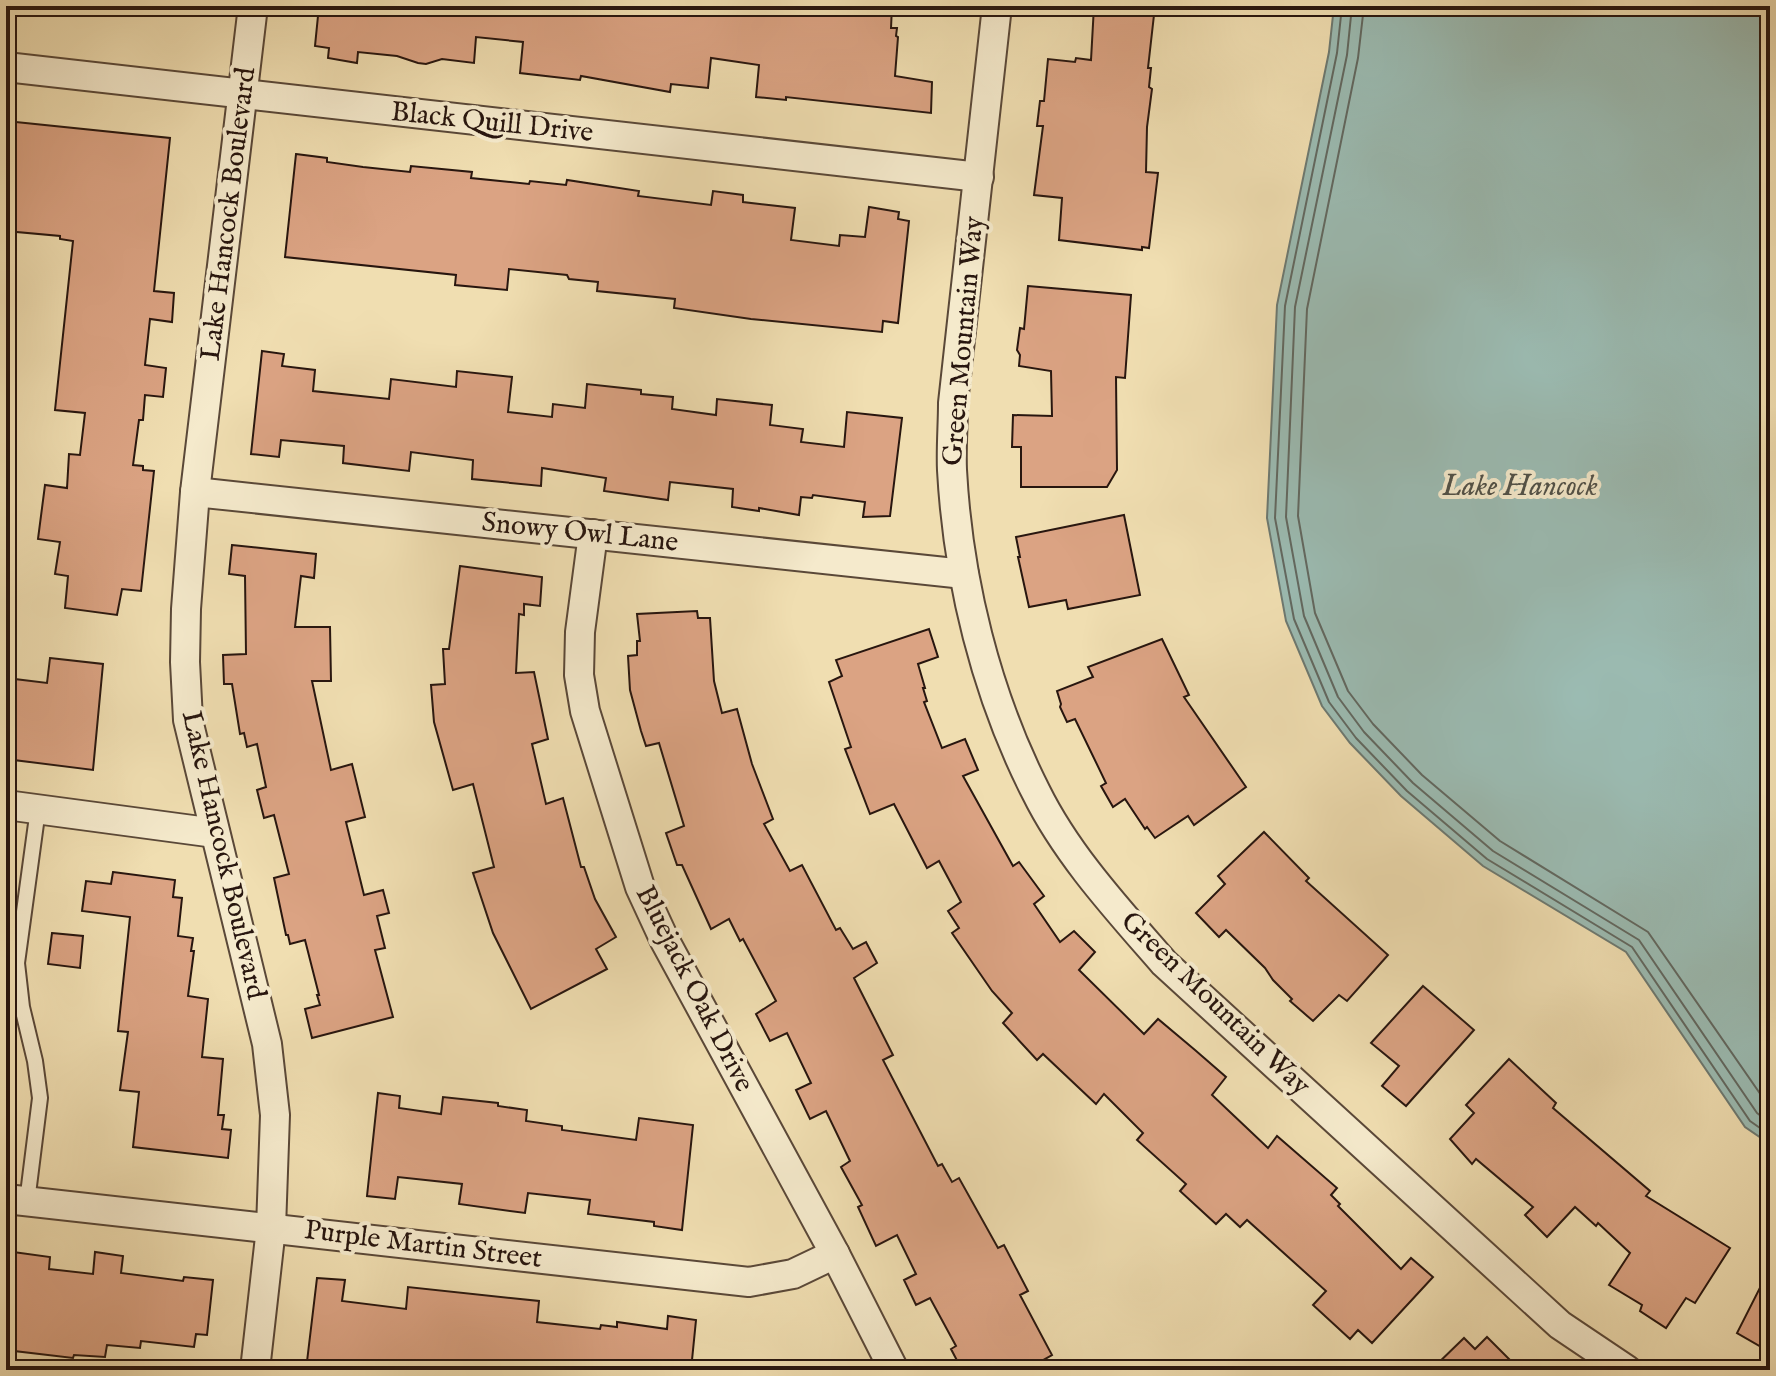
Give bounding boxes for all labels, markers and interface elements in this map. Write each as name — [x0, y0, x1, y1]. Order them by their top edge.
street label: Lake Hancock Boulevard — [194, 65, 264, 363]
street label: Black Quill Drive — [389, 95, 595, 151]
street label: Green Mountain Way — [936, 215, 992, 467]
water label: Lake Hancock — [1441, 468, 1598, 506]
street label: Snowy Owl Lane — [480, 505, 680, 561]
street label: Lake Hancock Boulevard — [173, 707, 273, 1003]
street label: Bluejack Oak Drive — [627, 880, 761, 1098]
street label: Green Mountain Way — [1113, 904, 1317, 1104]
street label: Purple Martin Street — [302, 1213, 544, 1277]

